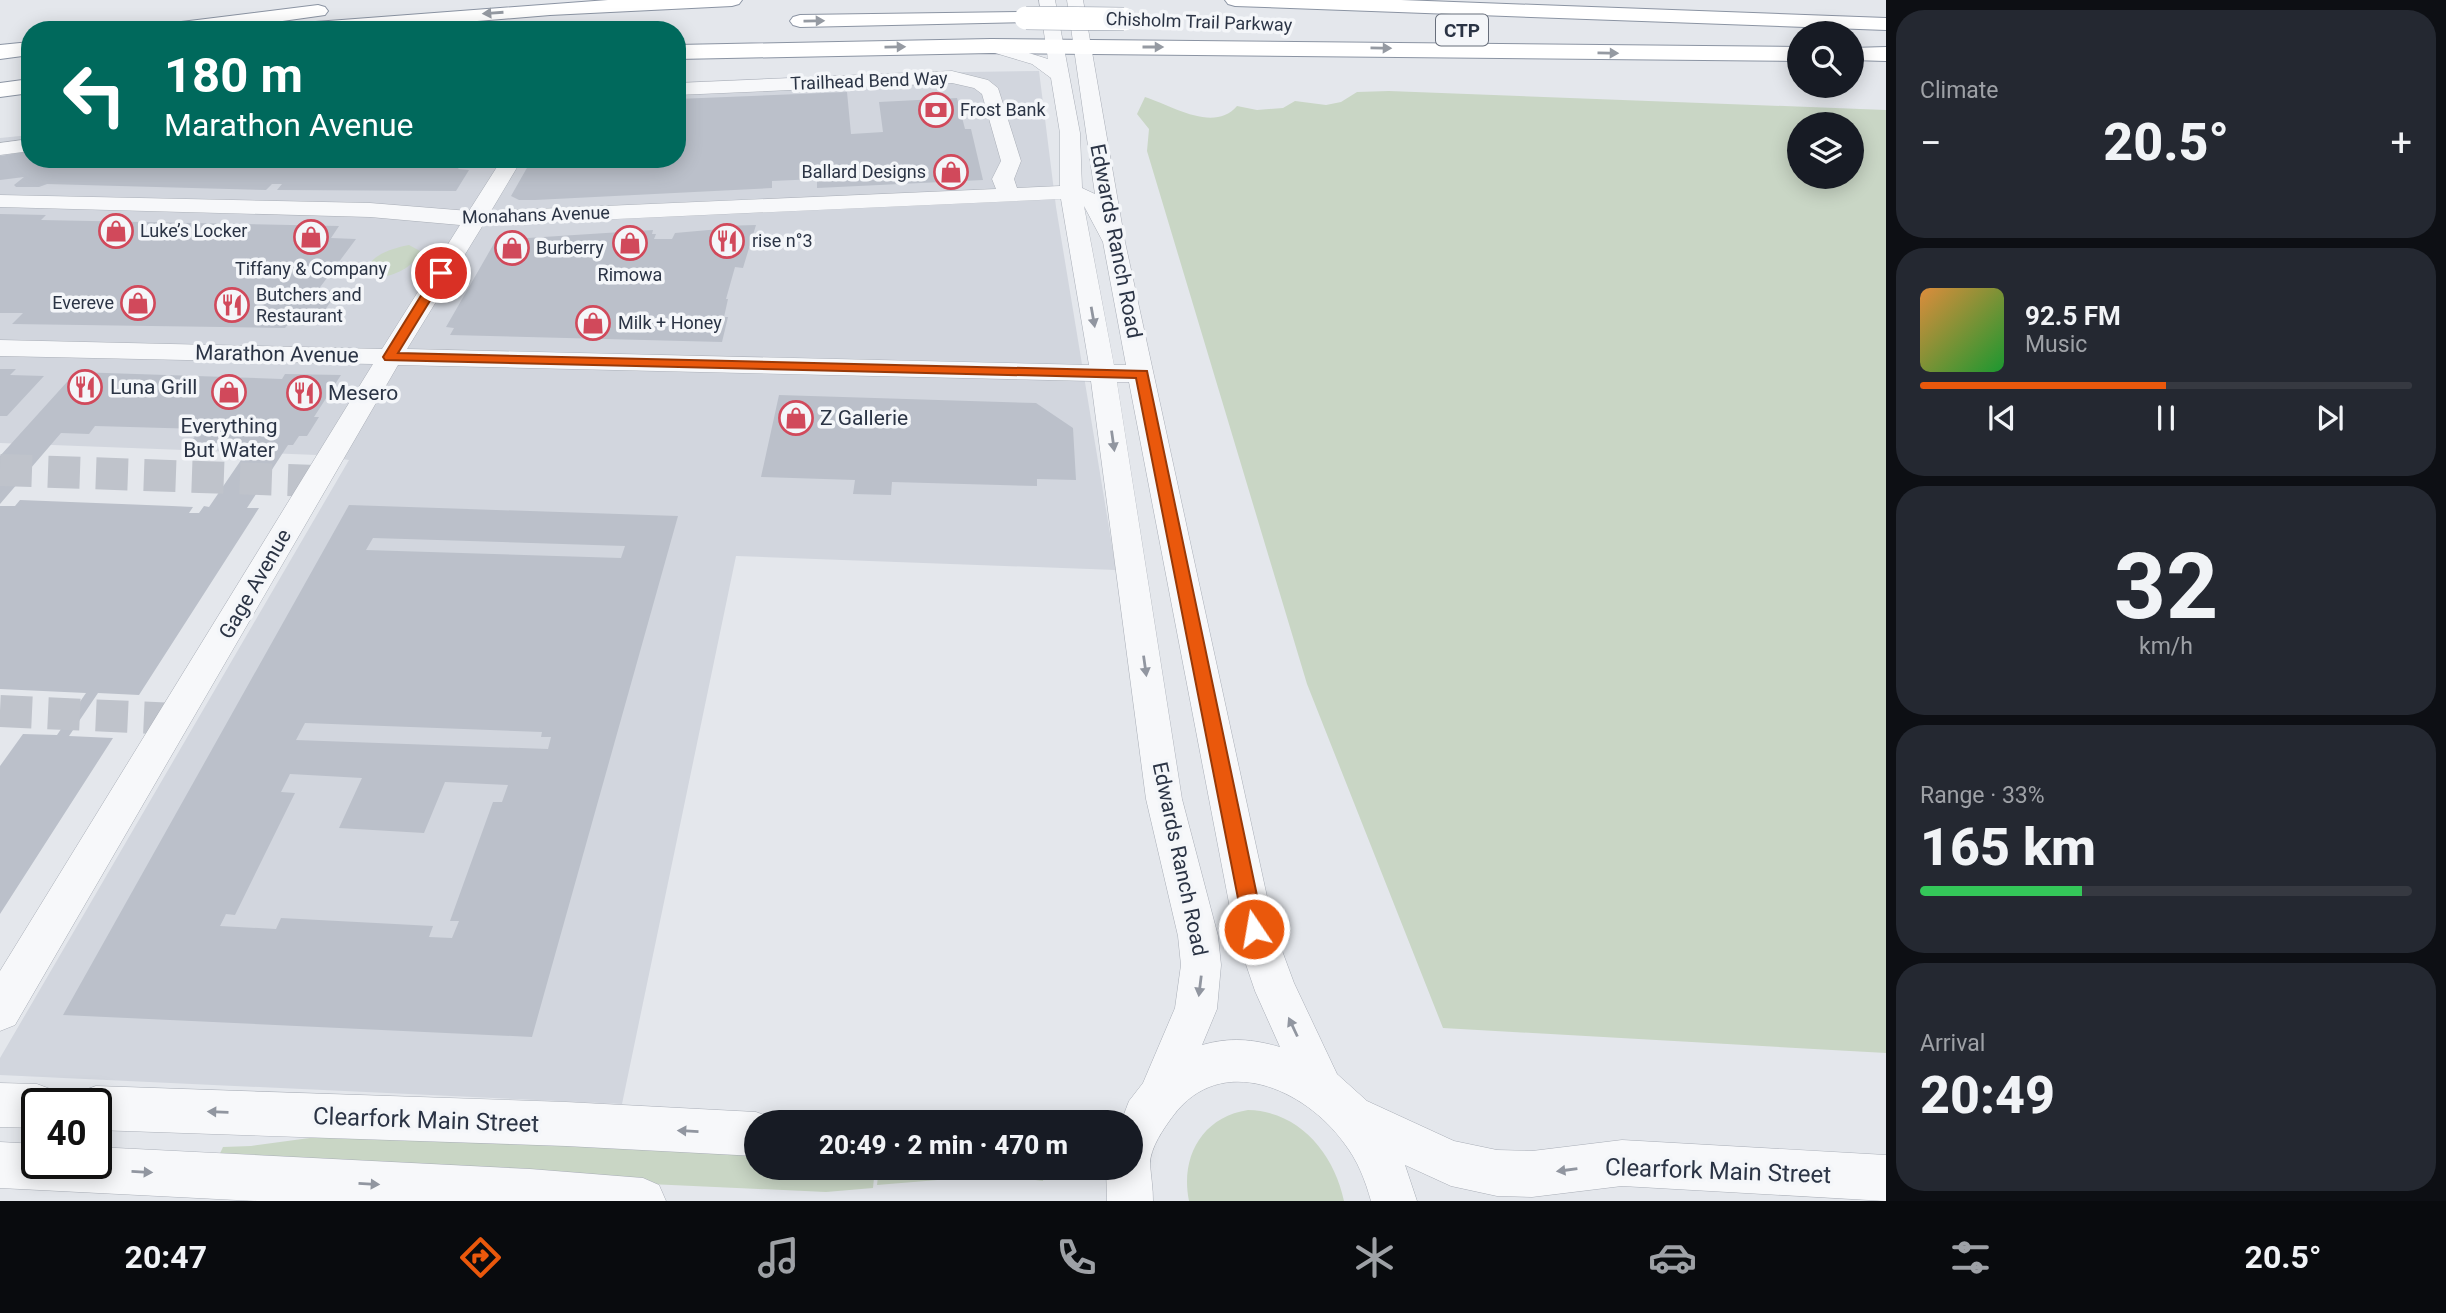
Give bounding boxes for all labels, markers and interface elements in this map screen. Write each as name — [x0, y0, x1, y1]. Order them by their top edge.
one-way arrow — [482, 8, 504, 19]
street label: Chisholm Trail Parkway — [1105, 8, 1293, 35]
road number: CTP — [1436, 14, 1488, 46]
one-way arrow — [803, 15, 825, 27]
map controls — [1787, 21, 1864, 189]
button: search — [1787, 21, 1864, 98]
one-way arrow — [884, 41, 906, 52]
one-way arrow — [1142, 41, 1164, 53]
one-way arrow — [1370, 43, 1392, 54]
text: 180 m — [164, 47, 303, 104]
one-way arrow — [1597, 47, 1619, 59]
icon: left — [49, 49, 140, 140]
street label: Trailhead Bend Way — [790, 67, 948, 94]
text: Climate — [1920, 77, 1999, 104]
bank icon: Frost Bank — [917, 91, 955, 129]
place label: Frost Bank — [960, 99, 1047, 120]
text: Marathon Avenue — [164, 106, 414, 144]
button: layers — [1787, 112, 1864, 189]
text: 20.5° — [2103, 112, 2229, 173]
text: − — [1920, 121, 1942, 165]
text: + — [2390, 121, 2412, 165]
street label: Edwards Ranch Road — [1085, 142, 1147, 340]
shop icon: Ballard Designs — [932, 153, 970, 191]
place label: Ballard Designs — [802, 161, 926, 182]
street label: Monahans Avenue — [462, 201, 610, 228]
shop icon: Luke’s Locker — [97, 212, 135, 250]
shop icon: Tiffany & Company — [292, 218, 330, 256]
place label: Luke’s Locker — [140, 220, 247, 241]
restaurant icon: rise n°3 — [708, 222, 746, 260]
shop icon: Rimowa — [611, 224, 649, 262]
shop icon: Burberry — [493, 229, 531, 267]
place label: rise n°3 — [752, 230, 813, 251]
place label: Burberry — [536, 237, 604, 258]
pin — [411, 243, 471, 303]
icon: arrive — [422, 254, 460, 292]
place label: Tiffany & Company — [235, 258, 388, 279]
place label: Rimowa — [598, 264, 662, 285]
shop icon: Evereve — [119, 284, 157, 322]
place label: Butchers and Restaurant — [256, 284, 362, 326]
restaurant icon: Butchers and Restaurant — [213, 286, 251, 324]
place label: Evereve — [52, 292, 114, 313]
text: 92.5 FM — [2025, 301, 2121, 331]
shop icon: Milk + Honey — [574, 304, 612, 342]
one-way arrow — [1087, 306, 1098, 328]
place label: Milk + Honey — [618, 312, 722, 333]
text: Music — [2025, 331, 2087, 358]
street label: Marathon Avenue — [195, 341, 359, 367]
restaurant icon: Luna Grill — [66, 368, 104, 406]
shop icon: Everything But Water — [210, 373, 248, 411]
restaurant icon: Mesero — [285, 374, 323, 412]
place label: Luna Grill — [110, 375, 197, 399]
place label: Mesero — [328, 381, 398, 405]
shop icon: Z Gallerie — [777, 399, 815, 437]
icon: previous — [1983, 399, 2021, 437]
icon: pause — [2147, 399, 2185, 437]
icon: next — [2311, 399, 2349, 437]
place label: Z Gallerie — [820, 406, 908, 430]
place label: Everything But Water — [180, 414, 278, 462]
one-way arrow — [1107, 430, 1118, 452]
street label: Gage Avenue — [214, 525, 296, 643]
text: 32 — [2114, 534, 2218, 640]
text: km/h — [2139, 633, 2193, 660]
one-way arrow — [1140, 655, 1151, 677]
street label: Edwards Ranch Road — [1148, 760, 1212, 958]
text: Range · 33% — [1920, 782, 2045, 809]
text: 165 km — [1920, 817, 2096, 878]
position arrow — [1217, 892, 1291, 966]
one-way arrow — [1194, 975, 1205, 997]
one-way arrow — [1287, 1016, 1298, 1037]
text: Arrival — [1920, 1030, 1985, 1057]
text: 20:49 — [1920, 1065, 2055, 1126]
speed limit sign: 40 — [21, 1088, 112, 1179]
street label: Clearfork Main Street — [312, 1102, 540, 1138]
one-way arrow — [207, 1107, 229, 1118]
one-way arrow — [677, 1125, 699, 1136]
text: 20:49 · 2 min · 470 m — [819, 1130, 1068, 1160]
street label: Clearfork Main Street — [1604, 1153, 1832, 1189]
one-way arrow — [1556, 1165, 1578, 1176]
one-way arrow — [131, 1167, 153, 1178]
one-way arrow — [358, 1179, 380, 1190]
icon: directions — [456, 1233, 505, 1282]
icon: music — [754, 1233, 803, 1282]
icon: phone — [1052, 1233, 1101, 1282]
icon: climate — [1350, 1233, 1399, 1282]
icon: car — [1648, 1233, 1697, 1282]
icon: filters — [1946, 1233, 1995, 1282]
text: 20:47 — [125, 1238, 207, 1276]
text: 20.5° — [2245, 1238, 2321, 1276]

